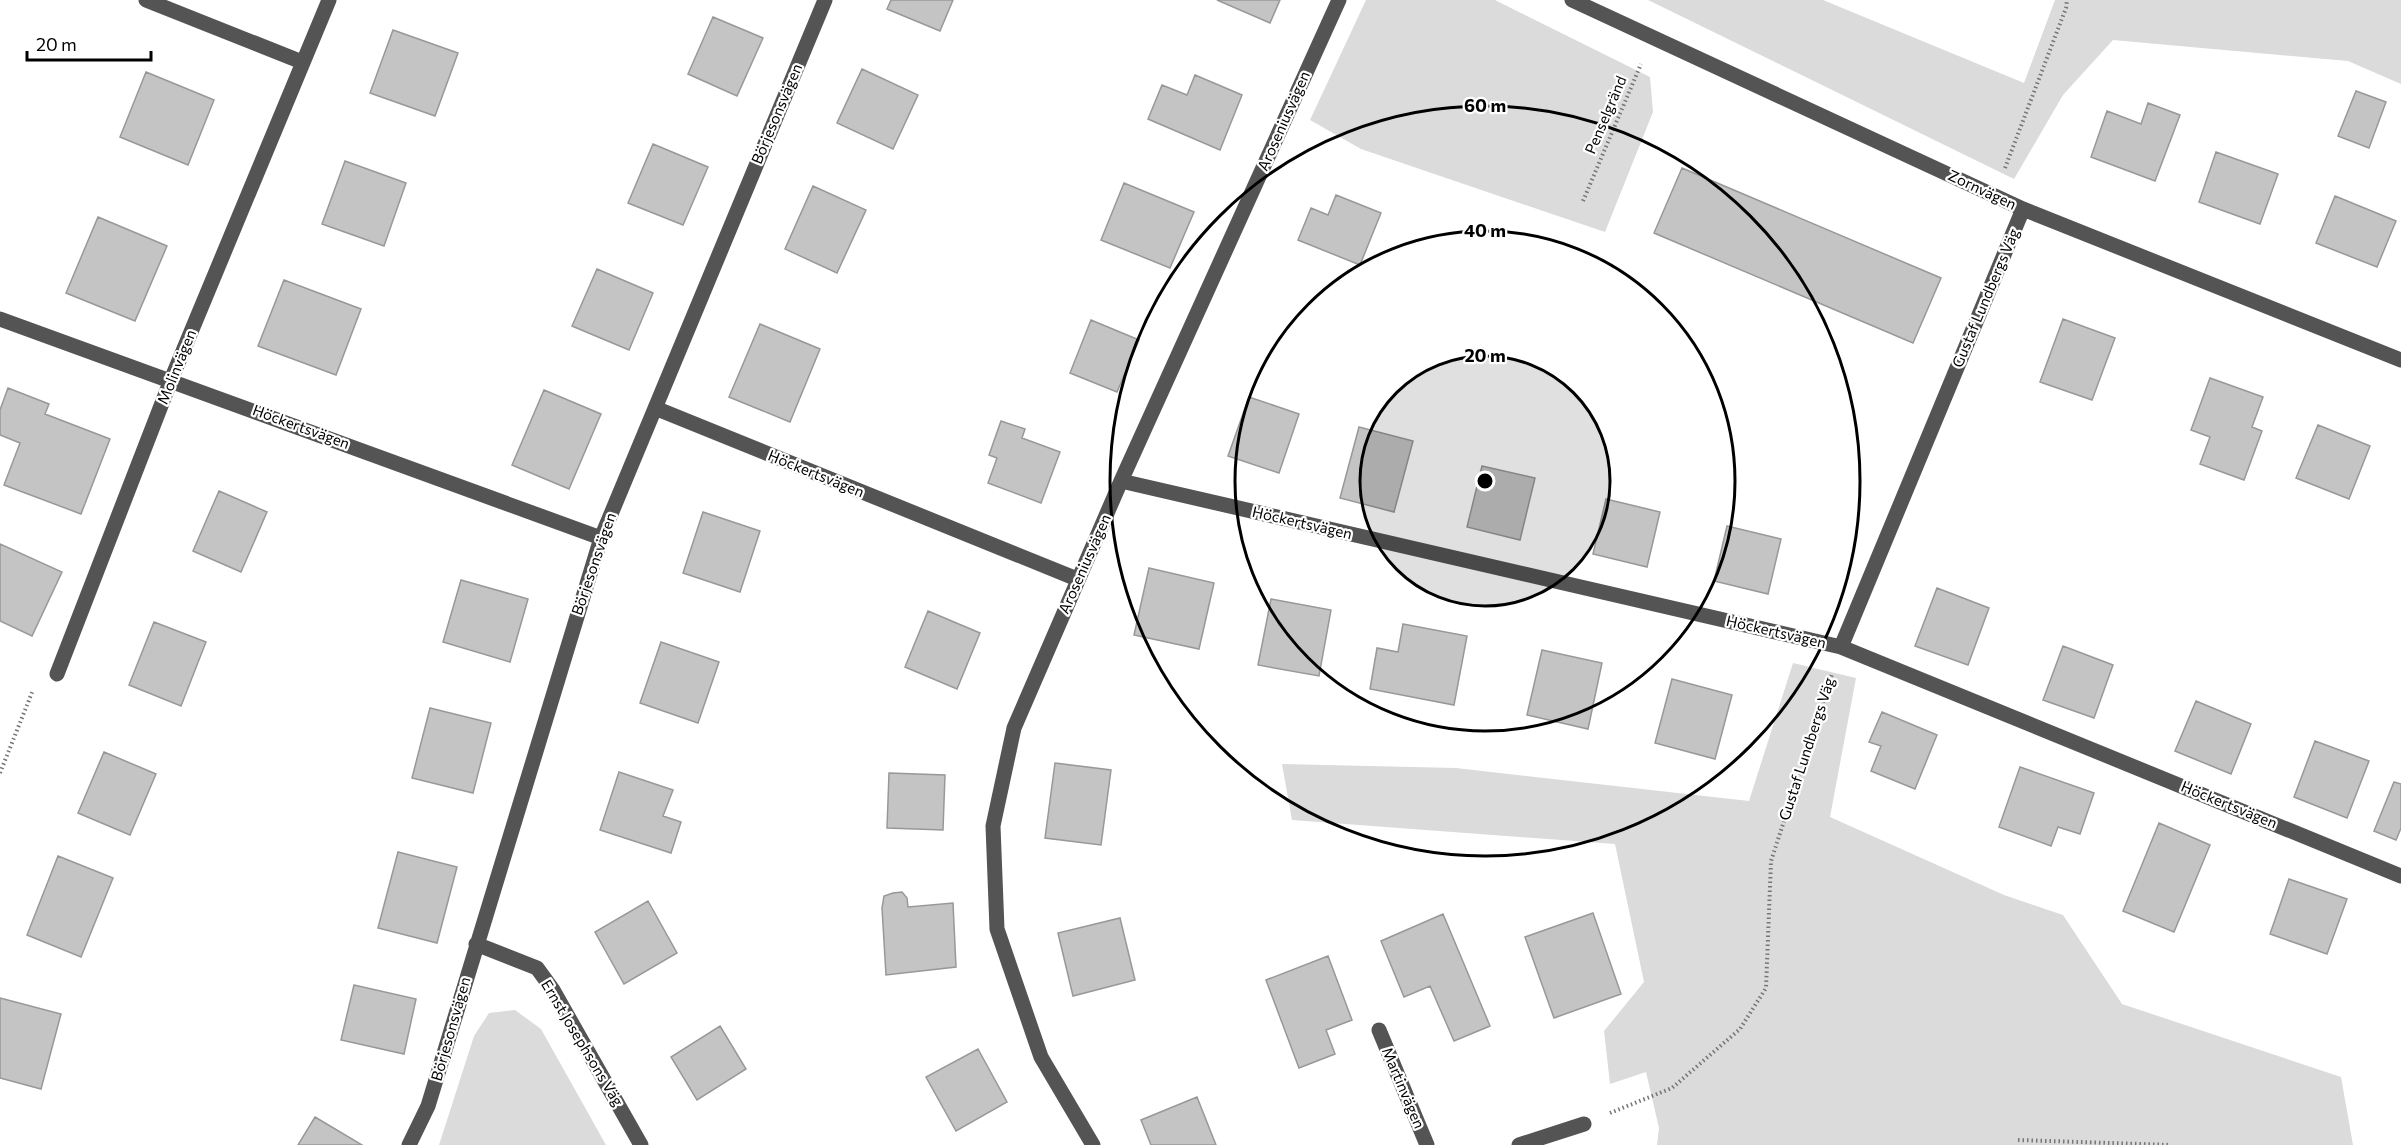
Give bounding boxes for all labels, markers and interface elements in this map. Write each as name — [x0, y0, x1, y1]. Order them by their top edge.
scale bar — [27, 24, 152, 62]
text: 20 m — [36, 33, 77, 55]
street label: Börjesonsvägen — [747, 61, 805, 166]
street label: Aroseniusvägen — [1253, 68, 1313, 173]
street label: Penselgränd — [1581, 73, 1630, 156]
text: 60 m — [1464, 94, 1506, 116]
street label: Zornvägen — [1945, 165, 2019, 213]
text: 40 m — [1464, 219, 1506, 241]
street label: Gustaf Lundbergs Väg — [1948, 225, 2023, 370]
street label: Molinvägen — [153, 327, 199, 407]
text: 20 m — [1464, 344, 1506, 366]
street label: Höckertsvägen — [250, 400, 352, 452]
street label: Höckertsvägen — [766, 446, 867, 501]
centre of rings — [1475, 471, 1495, 491]
street label: Höckertsvägen — [1251, 502, 1354, 542]
street label: Börjesonsvägen — [567, 510, 619, 617]
street label: Aroseniusvägen — [1054, 511, 1114, 616]
street label: Höckertsvägen — [1725, 611, 1828, 651]
street label: Gustaf Lundbergs Väg — [1774, 675, 1838, 822]
street label: Höckertsvägen — [2179, 777, 2280, 832]
street label: Börjesonsvägen — [427, 975, 473, 1083]
street label: Ernst Josephsons Väg — [538, 976, 628, 1109]
street label: Martinvägen — [1379, 1044, 1429, 1131]

